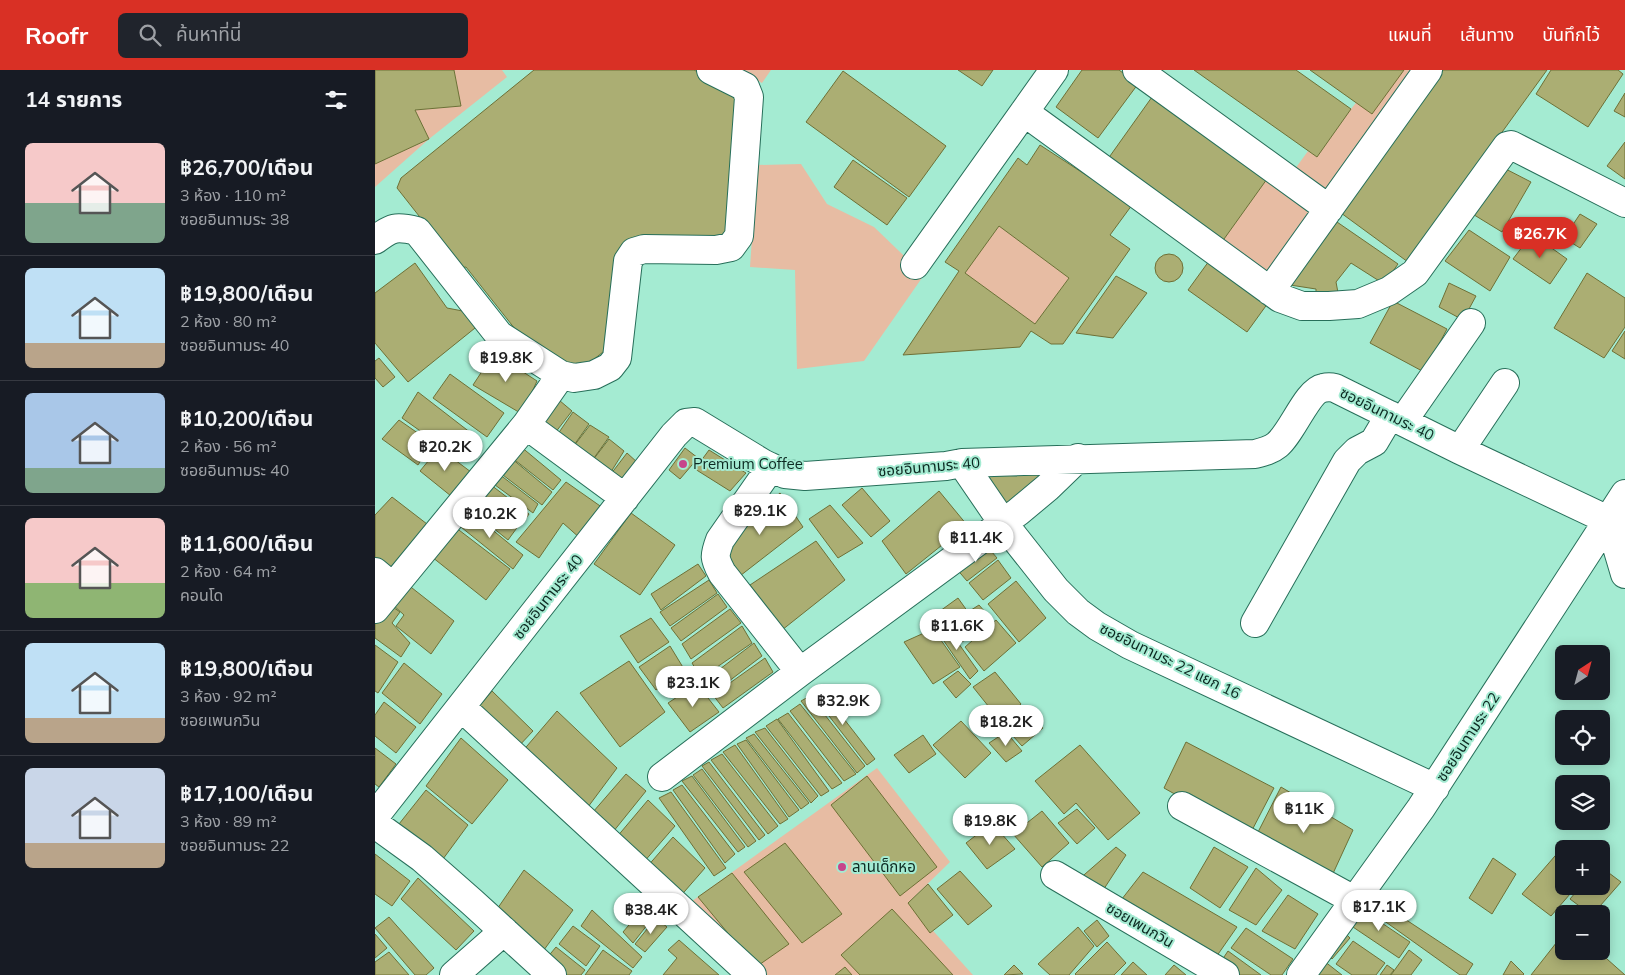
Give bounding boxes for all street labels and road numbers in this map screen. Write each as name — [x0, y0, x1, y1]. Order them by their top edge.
street label: ซอยอินทามระ 40 — [1337, 383, 1437, 445]
street label: ซอยอินทามระ 40 — [877, 453, 981, 480]
street label: ซอยอินทามระ 40 — [509, 550, 587, 643]
street label: ซอยอินทามระ 22 แยก 16 — [1097, 618, 1244, 703]
street label: ซอยอินทามระ 22 — [1432, 689, 1503, 785]
street label: ซอยเพนกวิน — [1103, 898, 1178, 952]

